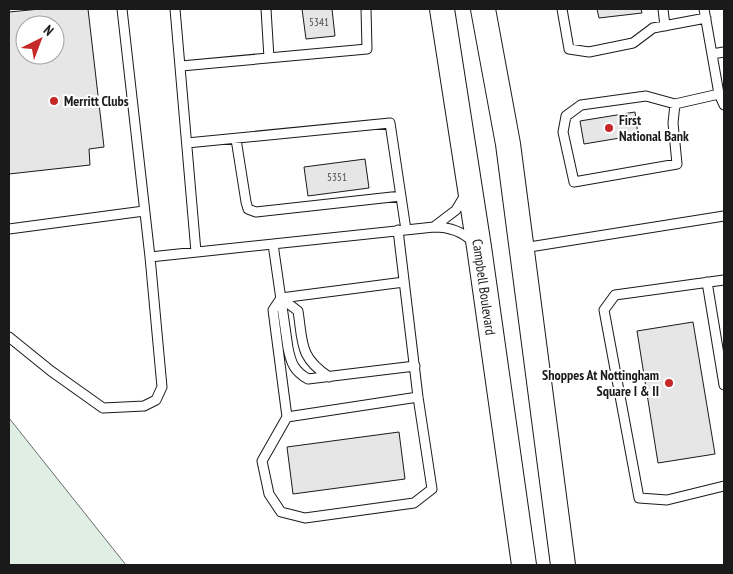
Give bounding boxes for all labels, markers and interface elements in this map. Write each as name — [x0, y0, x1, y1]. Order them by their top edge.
north arrow — [15, 15, 65, 65]
house number: 5341 — [309, 15, 329, 29]
text: N — [40, 21, 58, 40]
place label: Merritt Clubs — [64, 92, 129, 110]
marker: Merritt Clubs — [48, 95, 60, 107]
place label: First National Bank — [619, 111, 689, 145]
marker: First National Bank — [603, 122, 615, 134]
house number: 5351 — [327, 170, 347, 184]
street label: Campbell Boulevard — [468, 238, 500, 336]
place label: Shoppes At Nottingham Square I & II — [542, 366, 659, 400]
marker: Shoppes At Nottingham Square I & II — [663, 377, 675, 389]

